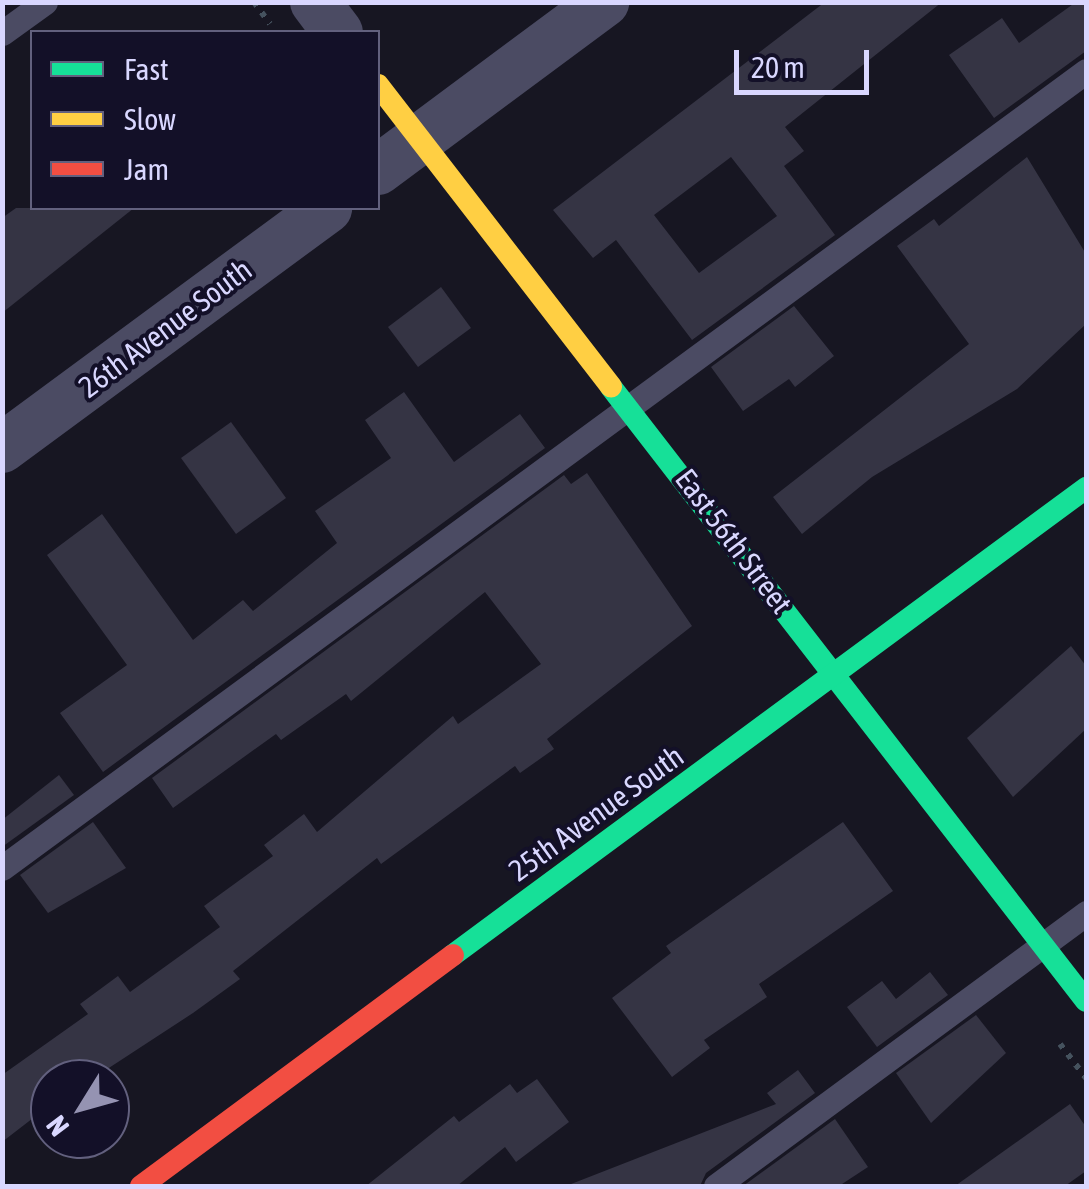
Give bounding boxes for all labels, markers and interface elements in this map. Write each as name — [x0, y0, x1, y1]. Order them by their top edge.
legend — [30, 30, 380, 210]
scale bar — [739, 30, 874, 92]
text: 20 m — [751, 50, 805, 84]
text: Fast — [124, 52, 169, 86]
text: Slow — [124, 102, 176, 136]
text: Jam — [124, 152, 169, 186]
street label: 26th Avenue South — [71, 251, 259, 405]
street label: East 56th Street — [668, 462, 800, 620]
street label: 25th Avenue South — [502, 738, 690, 888]
north arrow — [30, 1059, 130, 1159]
text: N — [40, 1110, 75, 1142]

